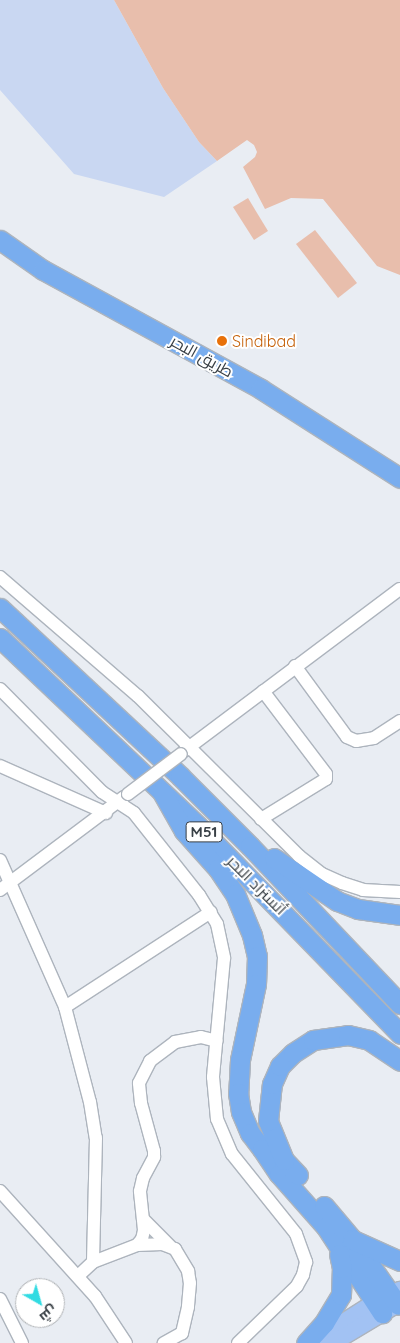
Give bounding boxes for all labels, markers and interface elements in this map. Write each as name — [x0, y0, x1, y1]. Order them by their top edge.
street label: طريق البحر — [167, 331, 237, 381]
place label: Sindibad — [232, 331, 296, 351]
marker: Sindibad — [216, 335, 228, 347]
road number: M51 — [185, 820, 223, 844]
street label: أتستراد البحر — [223, 851, 291, 919]
north arrow — [15, 1278, 65, 1328]
text: ش — [36, 1301, 61, 1327]

